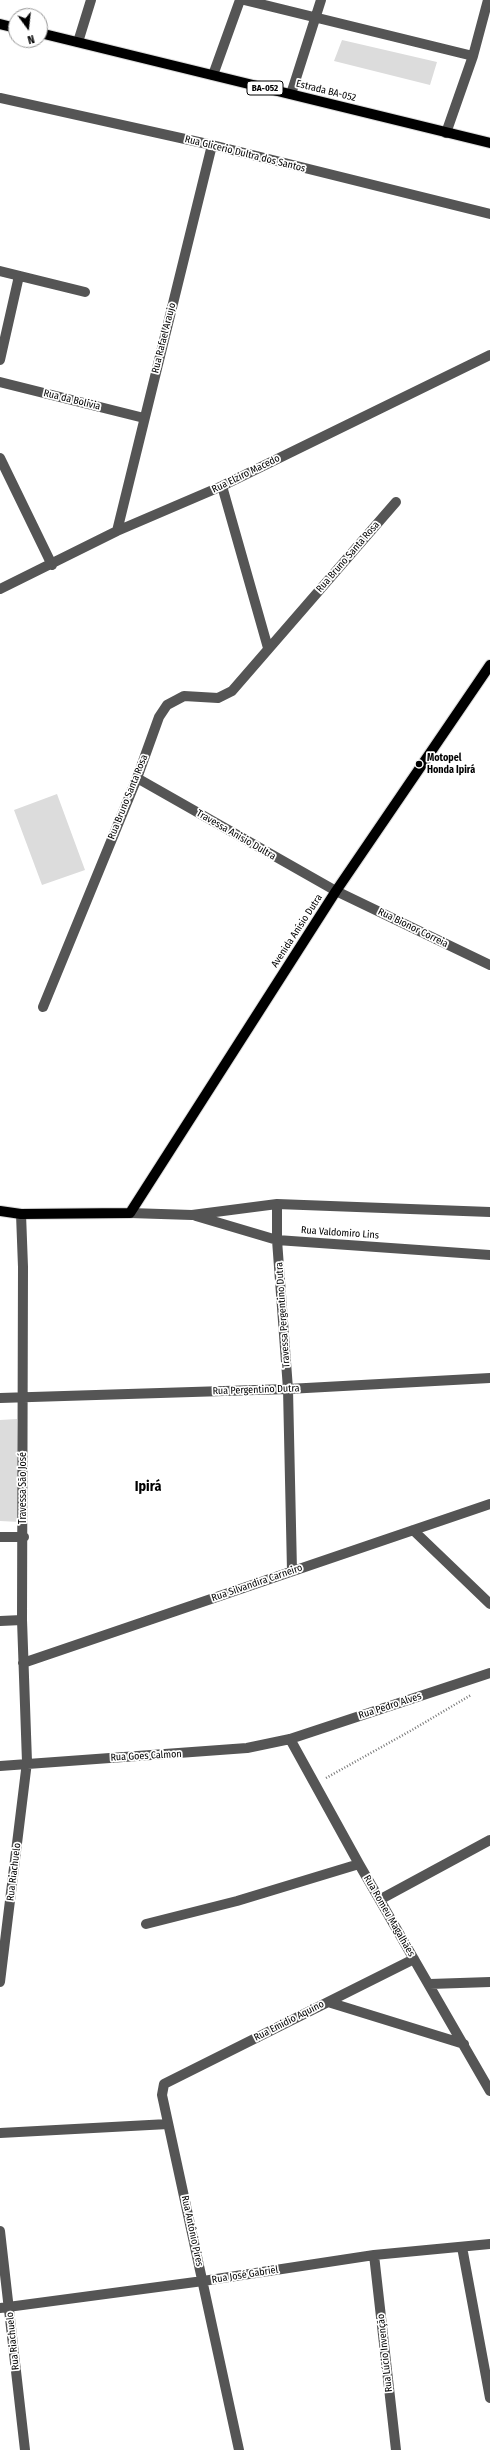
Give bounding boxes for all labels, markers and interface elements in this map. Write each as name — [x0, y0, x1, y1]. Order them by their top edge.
north arrow — [8, 8, 48, 48]
text: N — [26, 32, 36, 46]
street label: Estrada BA-052 — [295, 78, 357, 104]
road number: BA-052 — [247, 81, 283, 95]
street label: Rua Glicerio Dultra dos Santos — [183, 133, 307, 175]
street label: Rua Rafael Araujo — [149, 302, 179, 374]
street label: Rua da Bolivia — [42, 387, 102, 413]
street label: Rua Elziro Macedo — [210, 452, 282, 496]
street label: Rua Bruno Santa Rosa — [314, 519, 382, 595]
place label: Motopel Honda Ipirá — [427, 752, 475, 776]
street label: Rua Bruno Santa Rosa — [106, 753, 150, 841]
marker: Motopel Honda Ipirá — [414, 759, 424, 769]
street label: Travessa Anisio Dultra — [194, 807, 278, 863]
street label: Avenida Anísio Dutra — [269, 892, 325, 970]
street label: Rua Bionor Correia — [376, 906, 450, 950]
street label: Rua Valdomiro Lins — [301, 1224, 379, 1242]
street label: Travessa Pergentino Dutra — [273, 1262, 293, 1368]
street label: Rua Pergentino Dutra — [212, 1382, 300, 1398]
street label: Travessa São José — [17, 1452, 29, 1524]
district label: Ipirá — [135, 1479, 161, 1495]
street label: Rua Silvandira Carneiro — [210, 1562, 304, 1604]
street label: Rua Pedro Alves — [357, 1690, 423, 1722]
street label: Rua Goes Calmon — [110, 1748, 182, 1764]
street label: Rua Riachuelo — [4, 1842, 24, 1902]
street label: Rua Romeu Magalhães — [361, 1873, 417, 1959]
street label: Rua Emidio Aquino — [252, 1998, 326, 2044]
street label: Rua Antônio Pires — [179, 2194, 205, 2268]
street label: Rua José Gabriel — [211, 2264, 279, 2286]
street label: Rua Riachuelo — [4, 2311, 22, 2371]
street label: Rua Lúcio Invenção — [375, 2313, 395, 2393]

